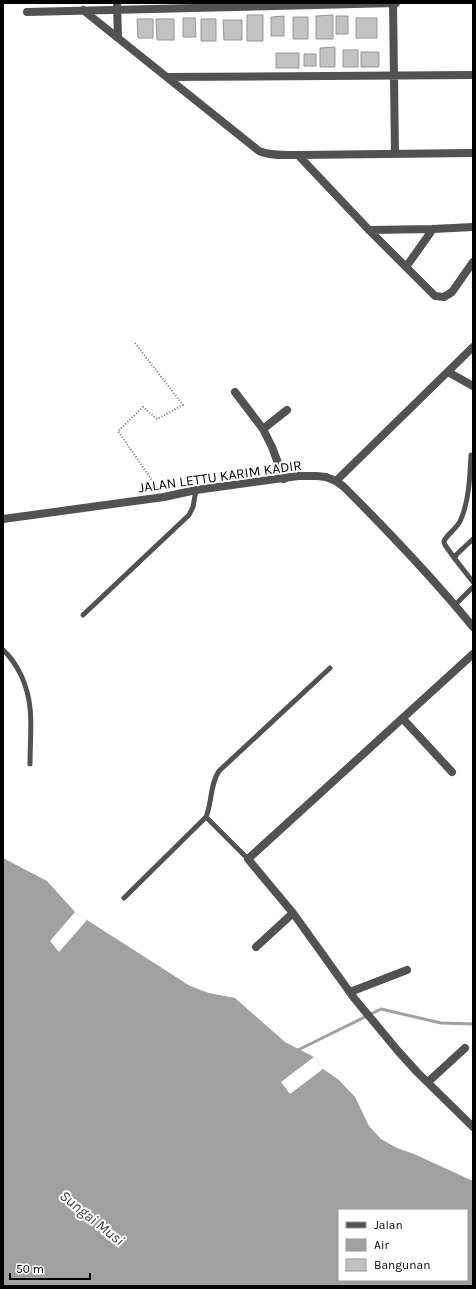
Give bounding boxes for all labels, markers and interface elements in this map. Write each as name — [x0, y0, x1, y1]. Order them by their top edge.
street label: JALAN LETTU KARIM KADIR — [137, 457, 303, 496]
water label: Sungai Musi — [56, 1187, 128, 1249]
legend — [338, 1209, 468, 1281]
text: Jalan — [374, 1218, 403, 1232]
text: Air — [374, 1238, 389, 1252]
scale bar — [10, 1255, 90, 1281]
text: Bangunan — [374, 1258, 430, 1272]
text: 50 m — [16, 1262, 44, 1276]

